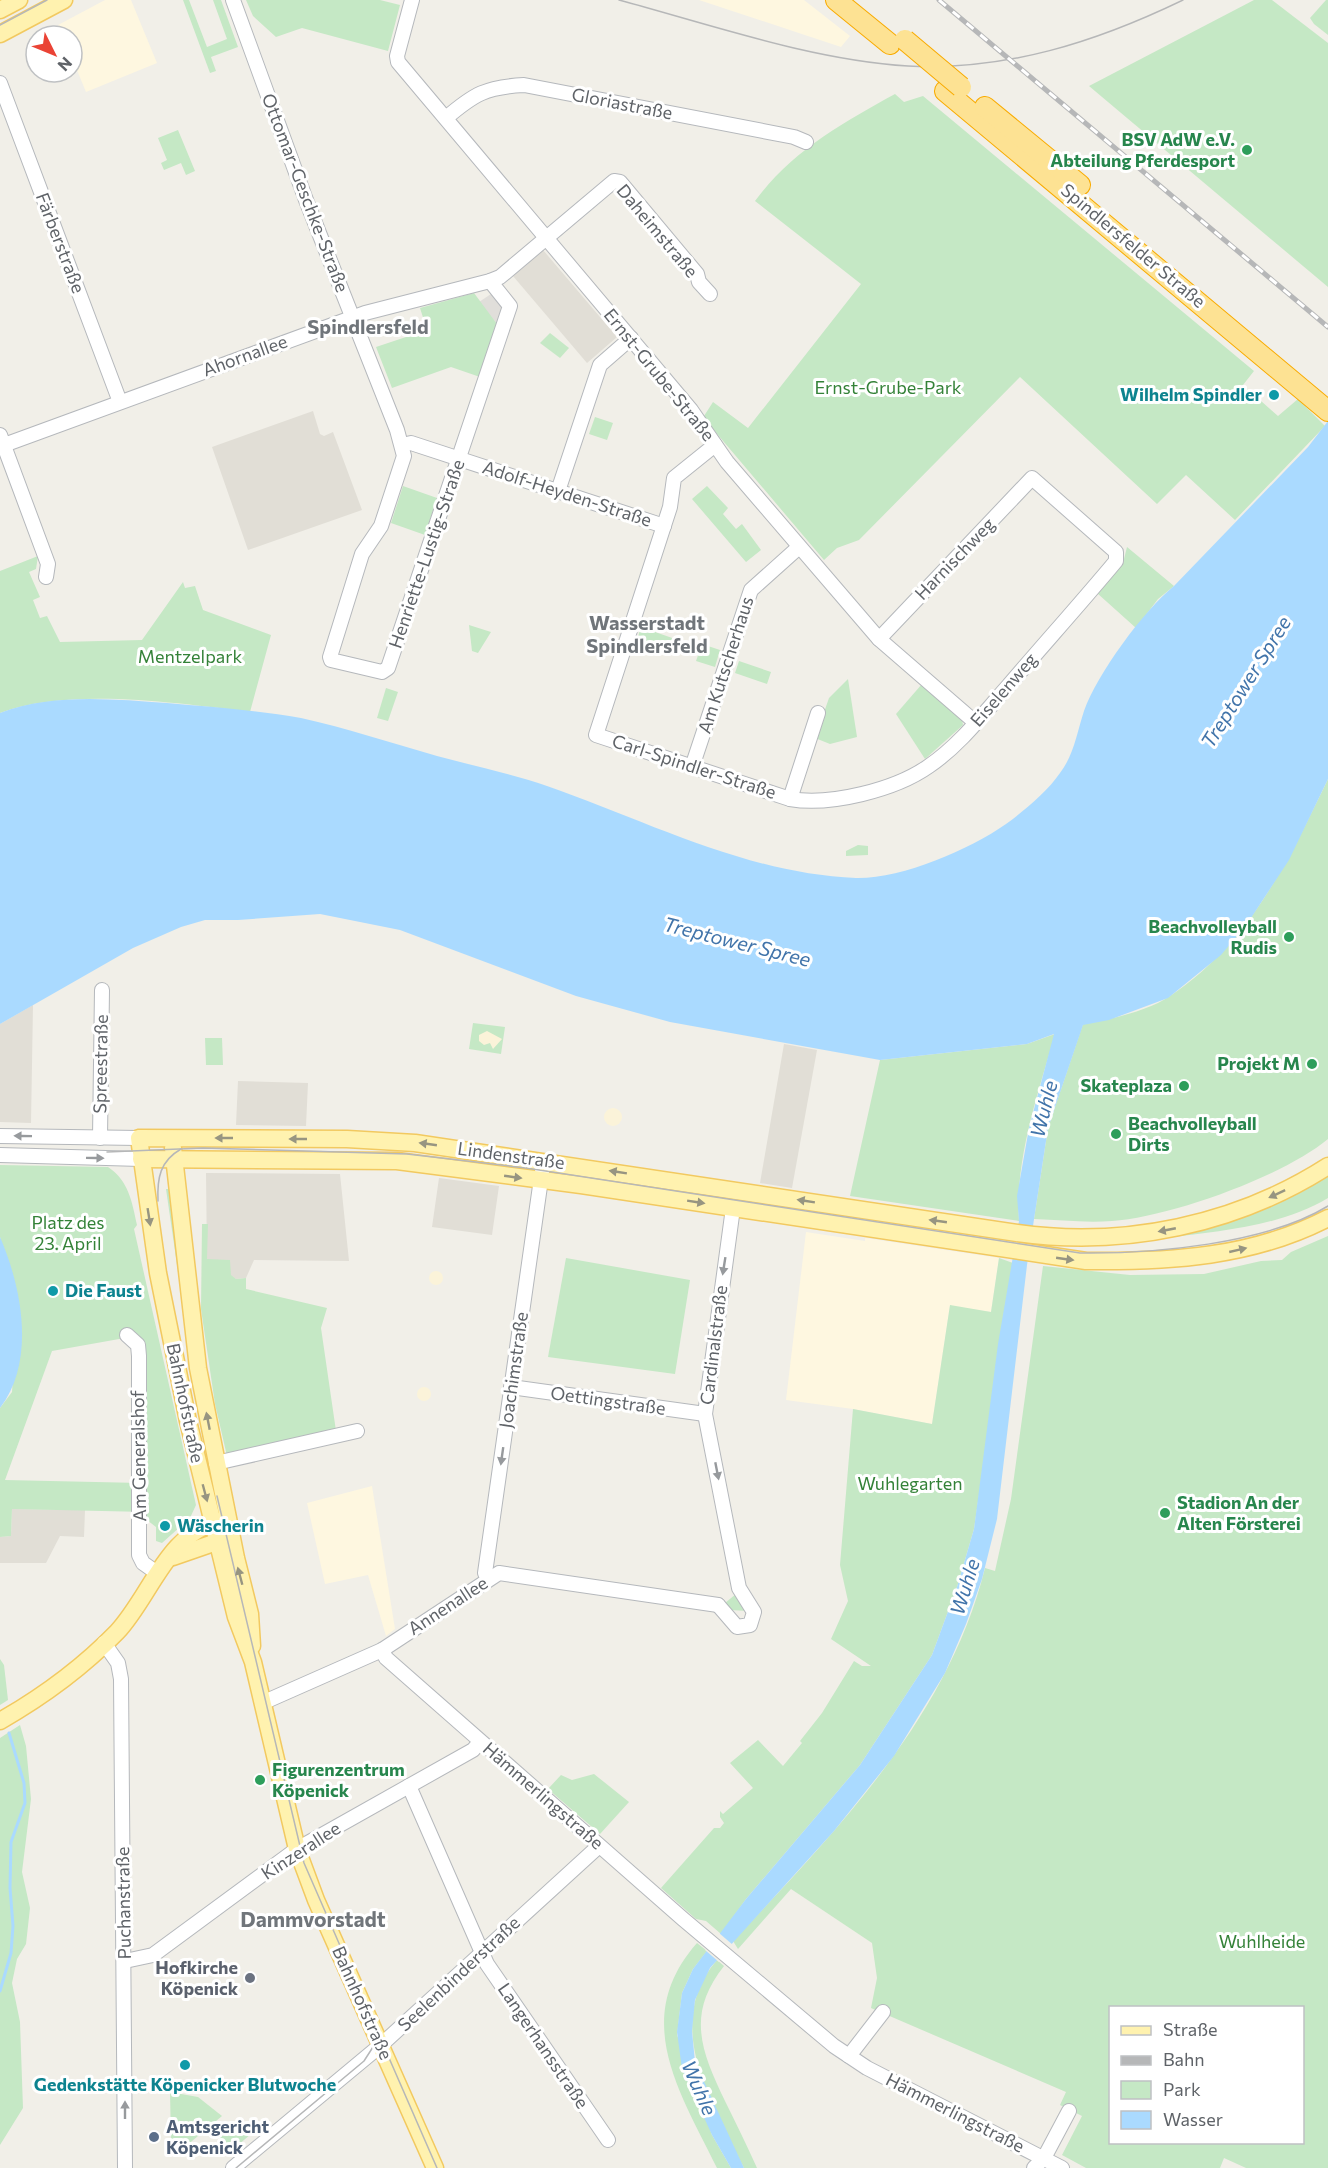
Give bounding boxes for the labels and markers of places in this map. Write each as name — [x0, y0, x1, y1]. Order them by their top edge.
place label: BSV AdW e.V. Abteilung Pferdesport — [1050, 128, 1235, 171]
marker: BSV AdW e.V. Abteilung Pferdesport — [1240, 143, 1254, 157]
place label: Wilhelm Spindler — [1120, 383, 1263, 405]
marker: Wilhelm Spindler — [1267, 388, 1281, 402]
place label: Beachvolleyball Rudis — [1148, 915, 1277, 958]
marker: Beachvolleyball Rudis — [1282, 930, 1296, 944]
place label: Projekt M — [1217, 1052, 1300, 1074]
marker: Projekt M — [1305, 1057, 1319, 1071]
place label: Skateplaza — [1081, 1074, 1172, 1096]
marker: Skateplaza — [1177, 1079, 1191, 1093]
place label: Beachvolleyball Dirts — [1128, 1112, 1257, 1155]
marker: Beachvolleyball Dirts — [1109, 1127, 1123, 1141]
place label: Die Faust — [65, 1279, 142, 1301]
marker: Die Faust — [46, 1284, 60, 1298]
place label: Stadion An der Alten Försterei — [1177, 1491, 1301, 1534]
marker: Stadion An der Alten Försterei — [1158, 1506, 1172, 1520]
place label: Wäscherin — [177, 1514, 264, 1536]
marker: Wäscherin — [158, 1519, 172, 1533]
place label: Figurenzentrum Köpenick — [272, 1758, 405, 1801]
marker: Figurenzentrum Köpenick — [253, 1773, 267, 1787]
place label: Hofkirche Köpenick — [155, 1956, 239, 1999]
marker: Hofkirche Köpenick — [243, 1971, 257, 1985]
marker: Gedenkstätte Köpenicker Blutwoche — [178, 2058, 192, 2072]
place label: Gedenkstätte Köpenicker Blutwoche — [34, 2073, 336, 2095]
place label: Amtsgericht Köpenick — [166, 2115, 269, 2158]
marker: Amtsgericht Köpenick — [147, 2130, 161, 2144]

